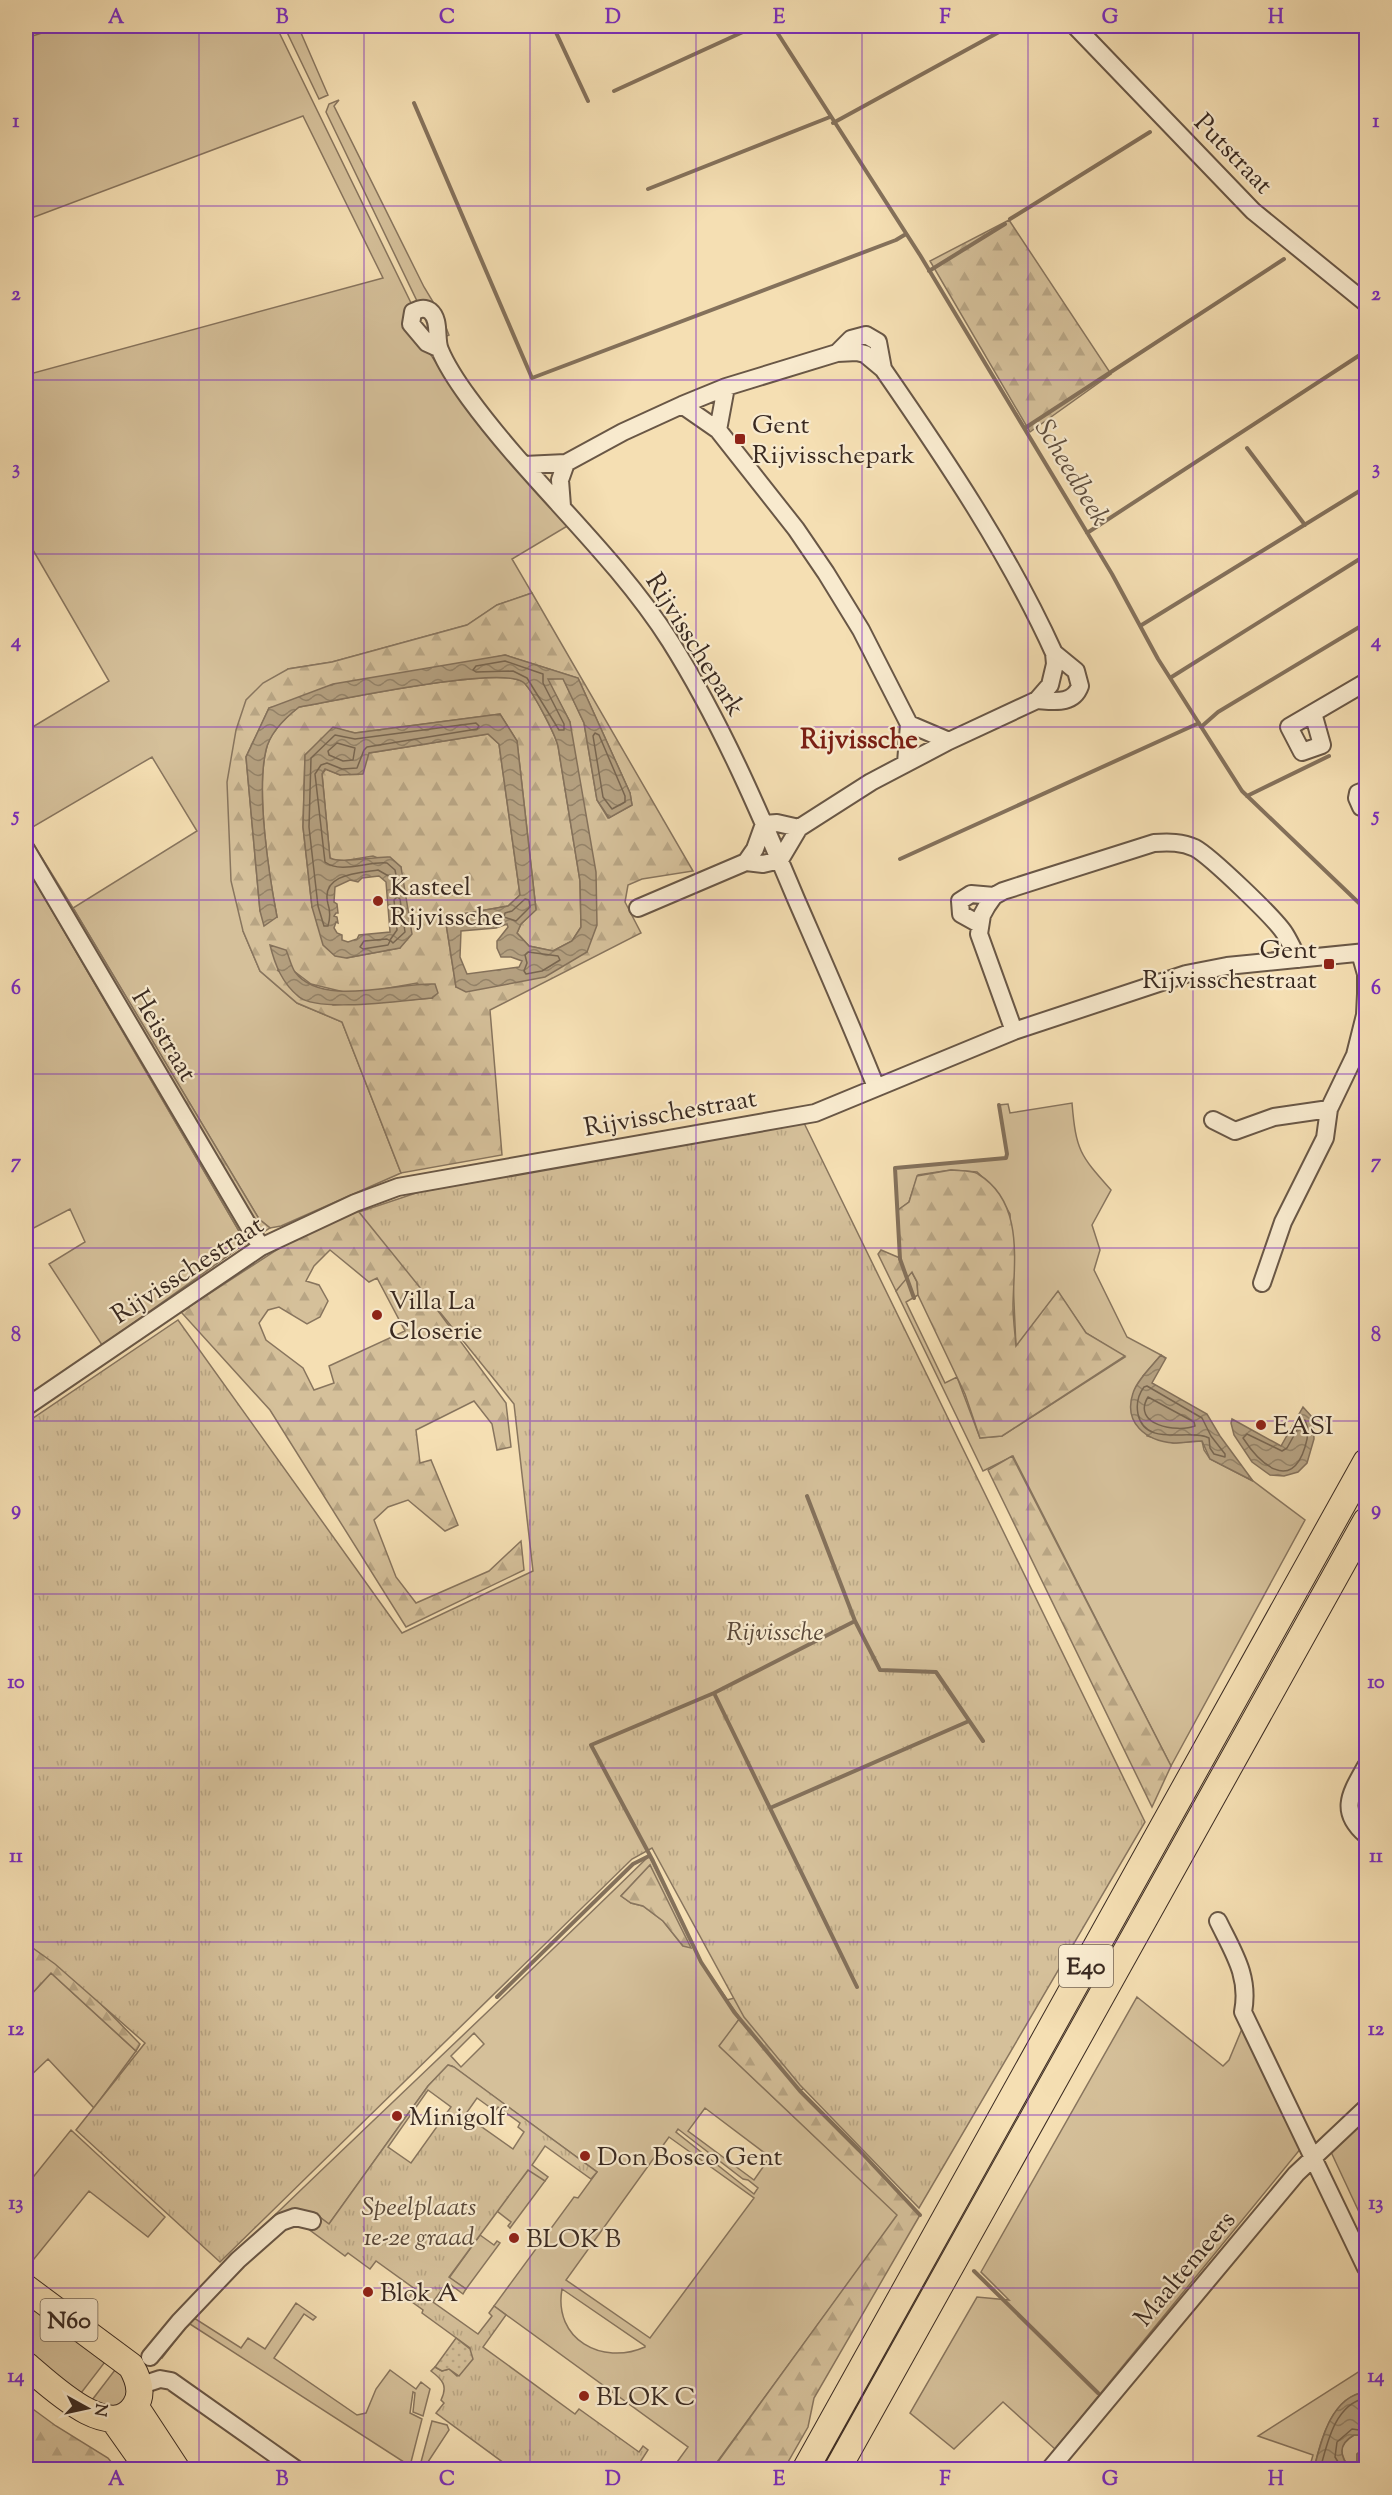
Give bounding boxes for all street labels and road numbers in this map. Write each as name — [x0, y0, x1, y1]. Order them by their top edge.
street label: Putstraat — [1184, 106, 1280, 203]
street label: Rijvisschepark — [635, 566, 753, 724]
street label: Heistraat — [121, 983, 205, 1089]
street label: Rijvisschestraat — [581, 1081, 760, 1148]
street label: Rijvisschestraat — [105, 1208, 272, 1334]
road number: E40 — [1059, 1945, 1113, 1987]
street label: Maaltemeers — [1126, 2204, 1246, 2336]
road number: N60 — [40, 2299, 98, 2341]

